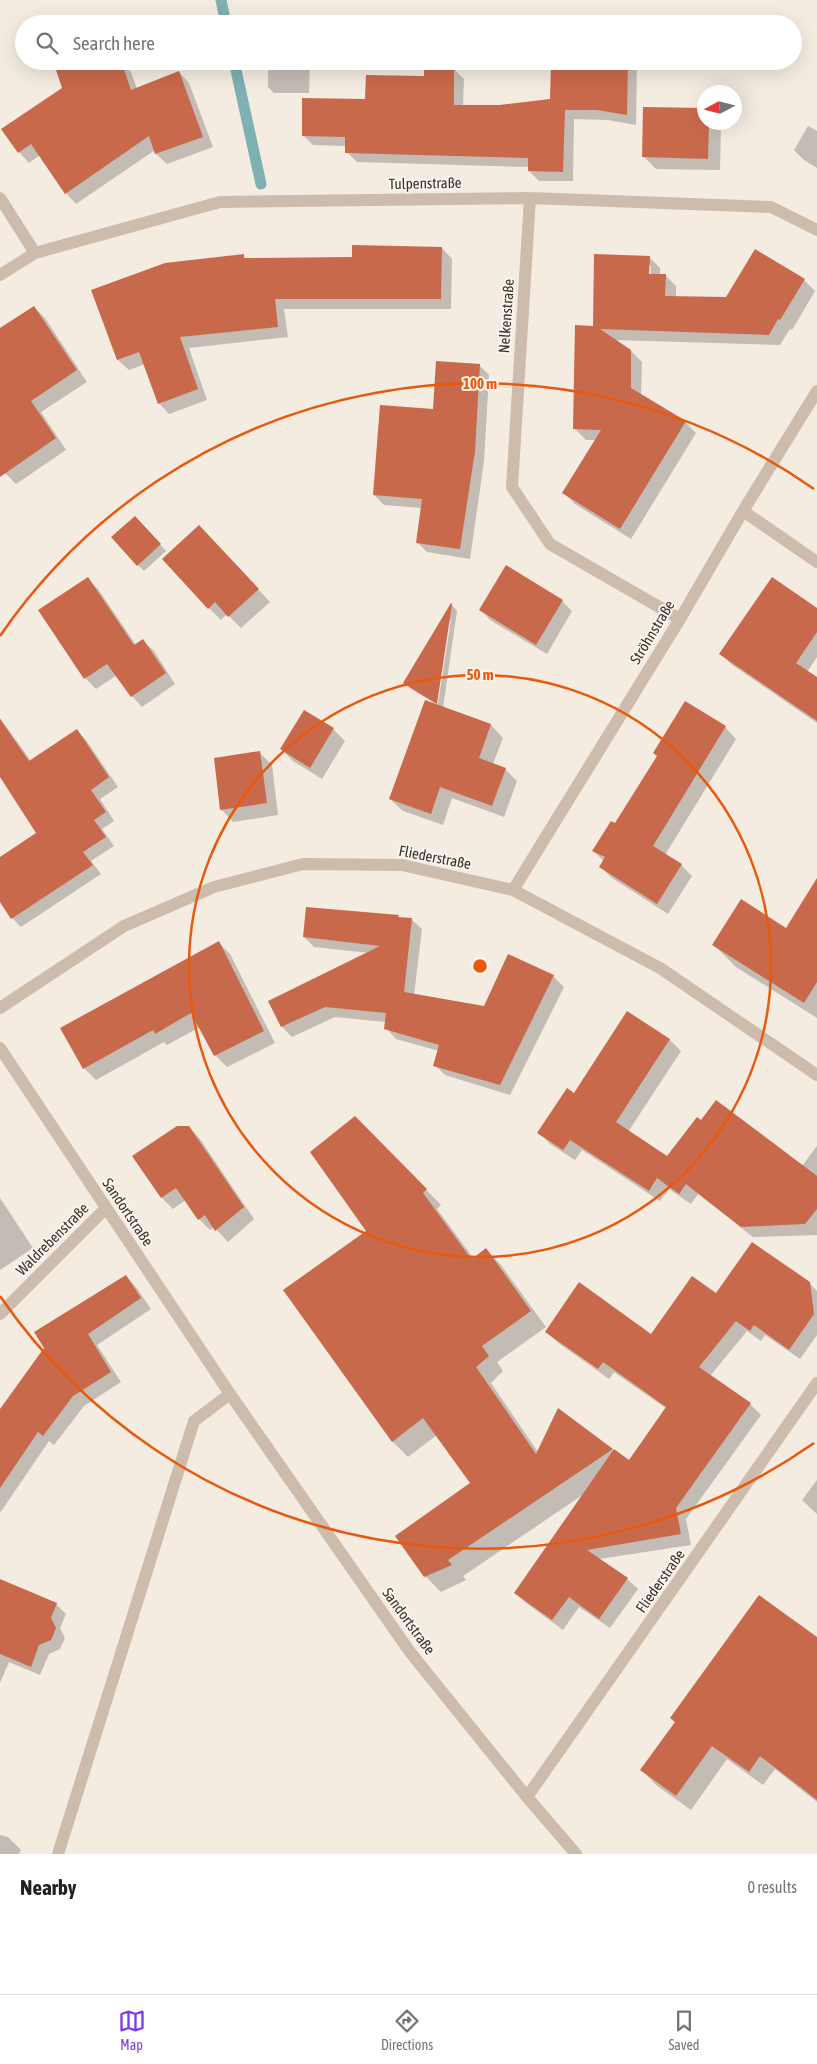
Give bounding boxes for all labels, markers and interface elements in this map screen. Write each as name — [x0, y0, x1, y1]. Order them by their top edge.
search box — [15, 15, 802, 70]
icon: search — [33, 29, 61, 57]
text: Search here — [73, 32, 155, 54]
north arrow — [697, 85, 742, 130]
street label: Tulpenstraße — [388, 174, 462, 192]
street label: Nelkenstraße — [495, 278, 517, 354]
text: 100 m — [463, 375, 497, 392]
street label: Ströhnstraße — [626, 597, 678, 667]
text: 50 m — [467, 666, 494, 683]
street label: Fliederstraße — [397, 842, 473, 872]
centre of rings — [471, 957, 489, 975]
street label: Sandortstraße — [99, 1175, 157, 1249]
street label: Waldrebenstraße — [12, 1199, 92, 1279]
street label: Fliederstraße — [632, 1546, 688, 1616]
street label: Sandortstraße — [379, 1584, 439, 1658]
text: Nearby — [20, 1875, 76, 1899]
text: 0 results — [747, 1878, 797, 1896]
tab: Map — [118, 2007, 146, 2053]
tab: Directions — [381, 2007, 433, 2053]
tab: Saved — [668, 2007, 699, 2053]

